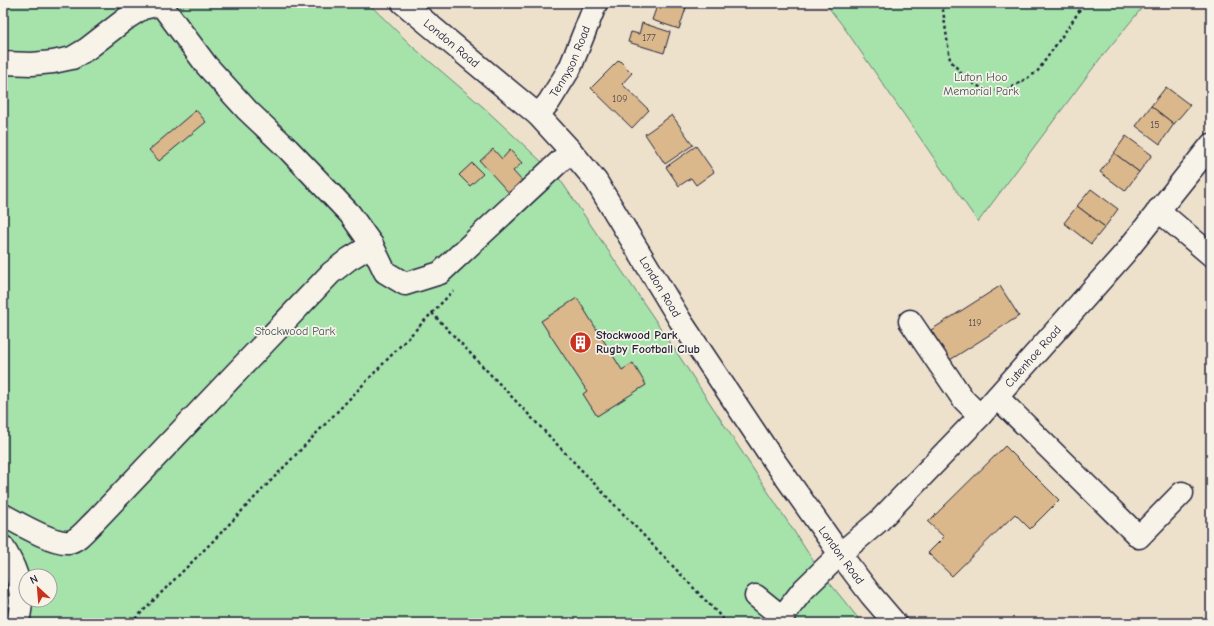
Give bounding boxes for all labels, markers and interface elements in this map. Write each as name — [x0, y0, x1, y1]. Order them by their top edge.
street label: London Road — [421, 16, 482, 70]
street label: Tennyson Road — [547, 24, 593, 100]
house number: 177 — [642, 32, 656, 44]
park label: Luton Hoo Memorial Park — [943, 70, 1019, 98]
house number: 109 — [612, 93, 628, 105]
house number: 15 — [1150, 119, 1160, 131]
street label: London Road — [636, 254, 684, 320]
house number: 119 — [968, 317, 982, 329]
street label: Cutenhoe Road — [1002, 323, 1064, 390]
park label: Stockwood Park — [255, 324, 336, 338]
place label: Stockwood Park Rugby Football Club — [596, 328, 700, 356]
building icon: Stockwood Park Rugby Football Club — [567, 329, 593, 355]
street label: London Road — [816, 524, 867, 587]
north arrow — [18, 568, 58, 608]
text: N — [28, 572, 40, 587]

